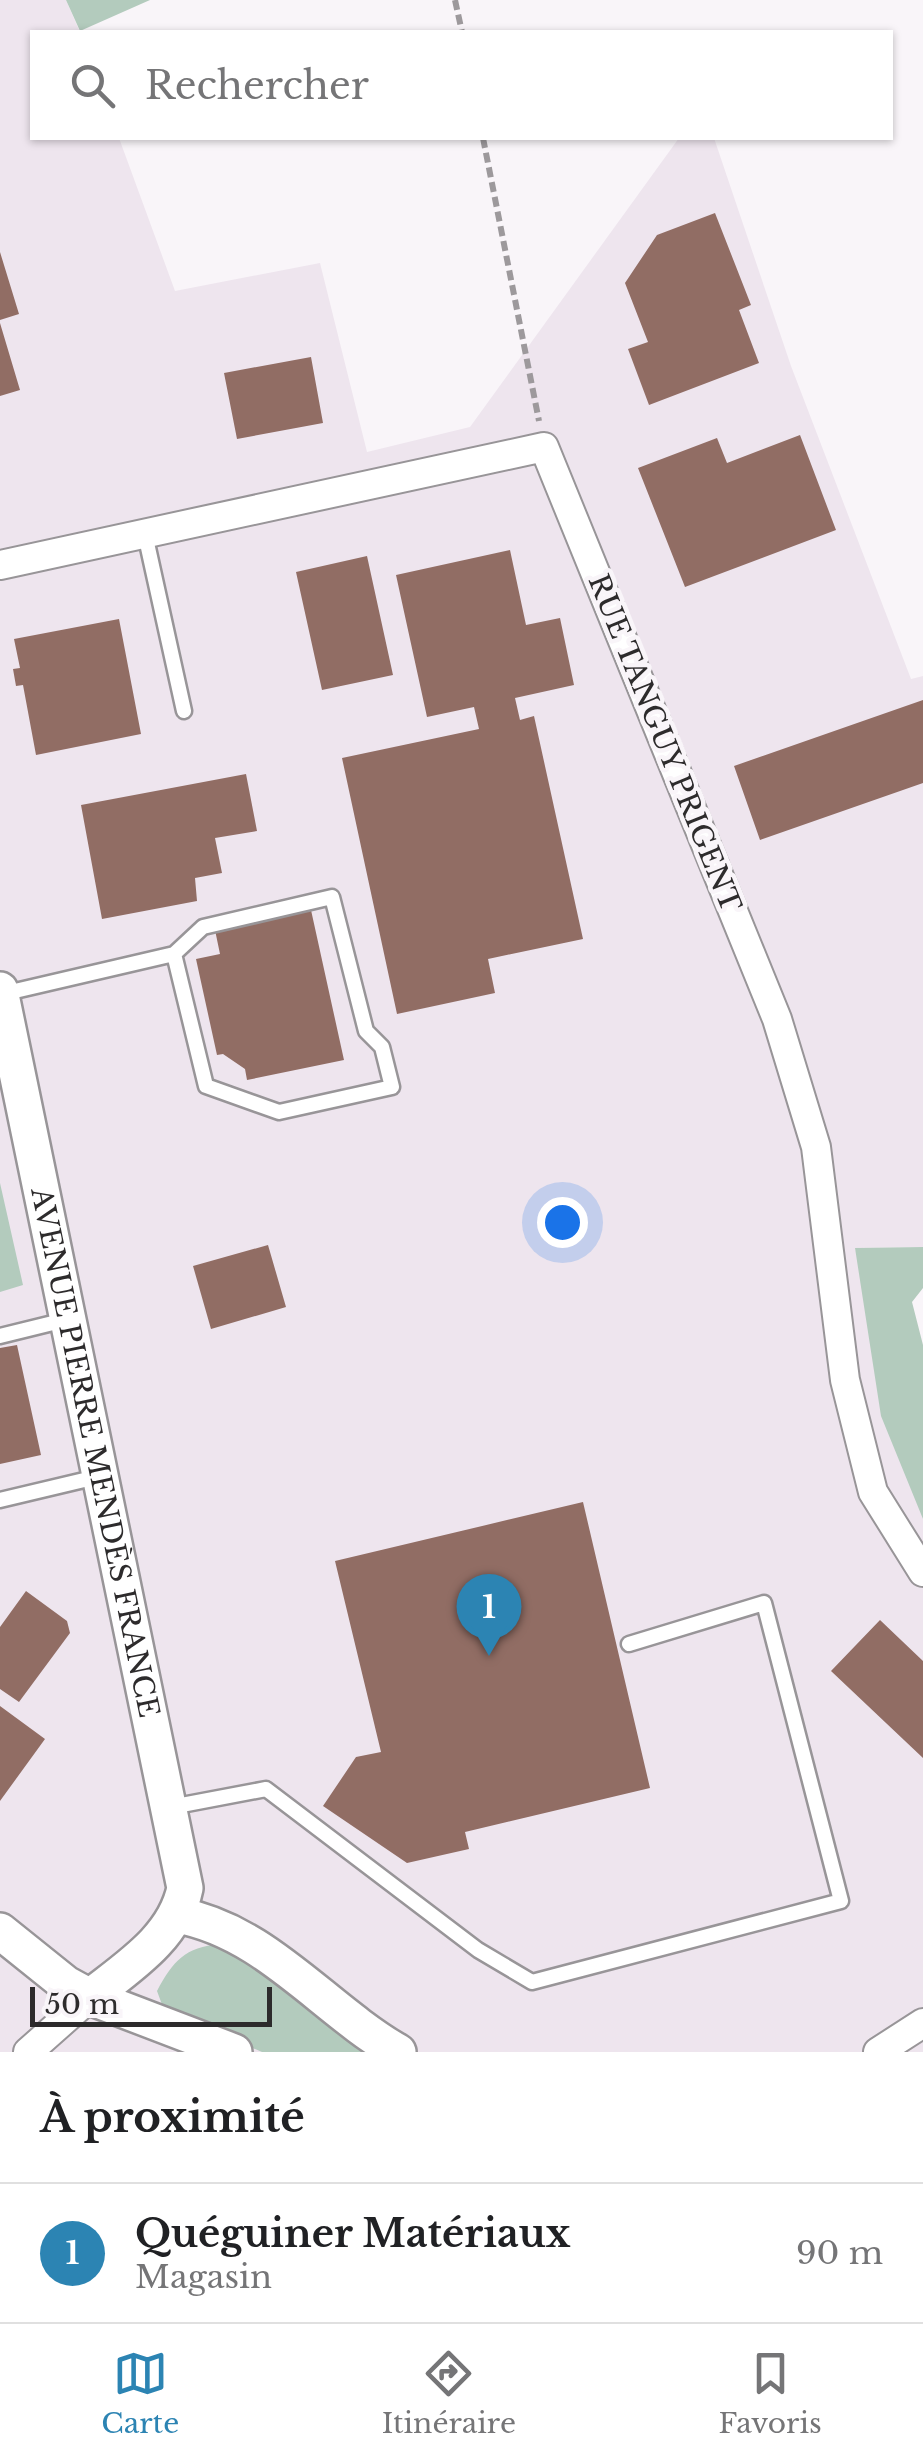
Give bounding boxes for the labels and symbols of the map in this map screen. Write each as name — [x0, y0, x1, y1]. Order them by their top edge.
street label: RUE TANGUY PRIGENT — [581, 569, 749, 918]
street label: AVENUE PIERRE MENDÈS FRANCE — [23, 1183, 166, 1721]
your location — [537, 1197, 588, 1248]
pin: 1 — [456, 1574, 522, 1656]
scale bar — [30, 1982, 272, 2026]

